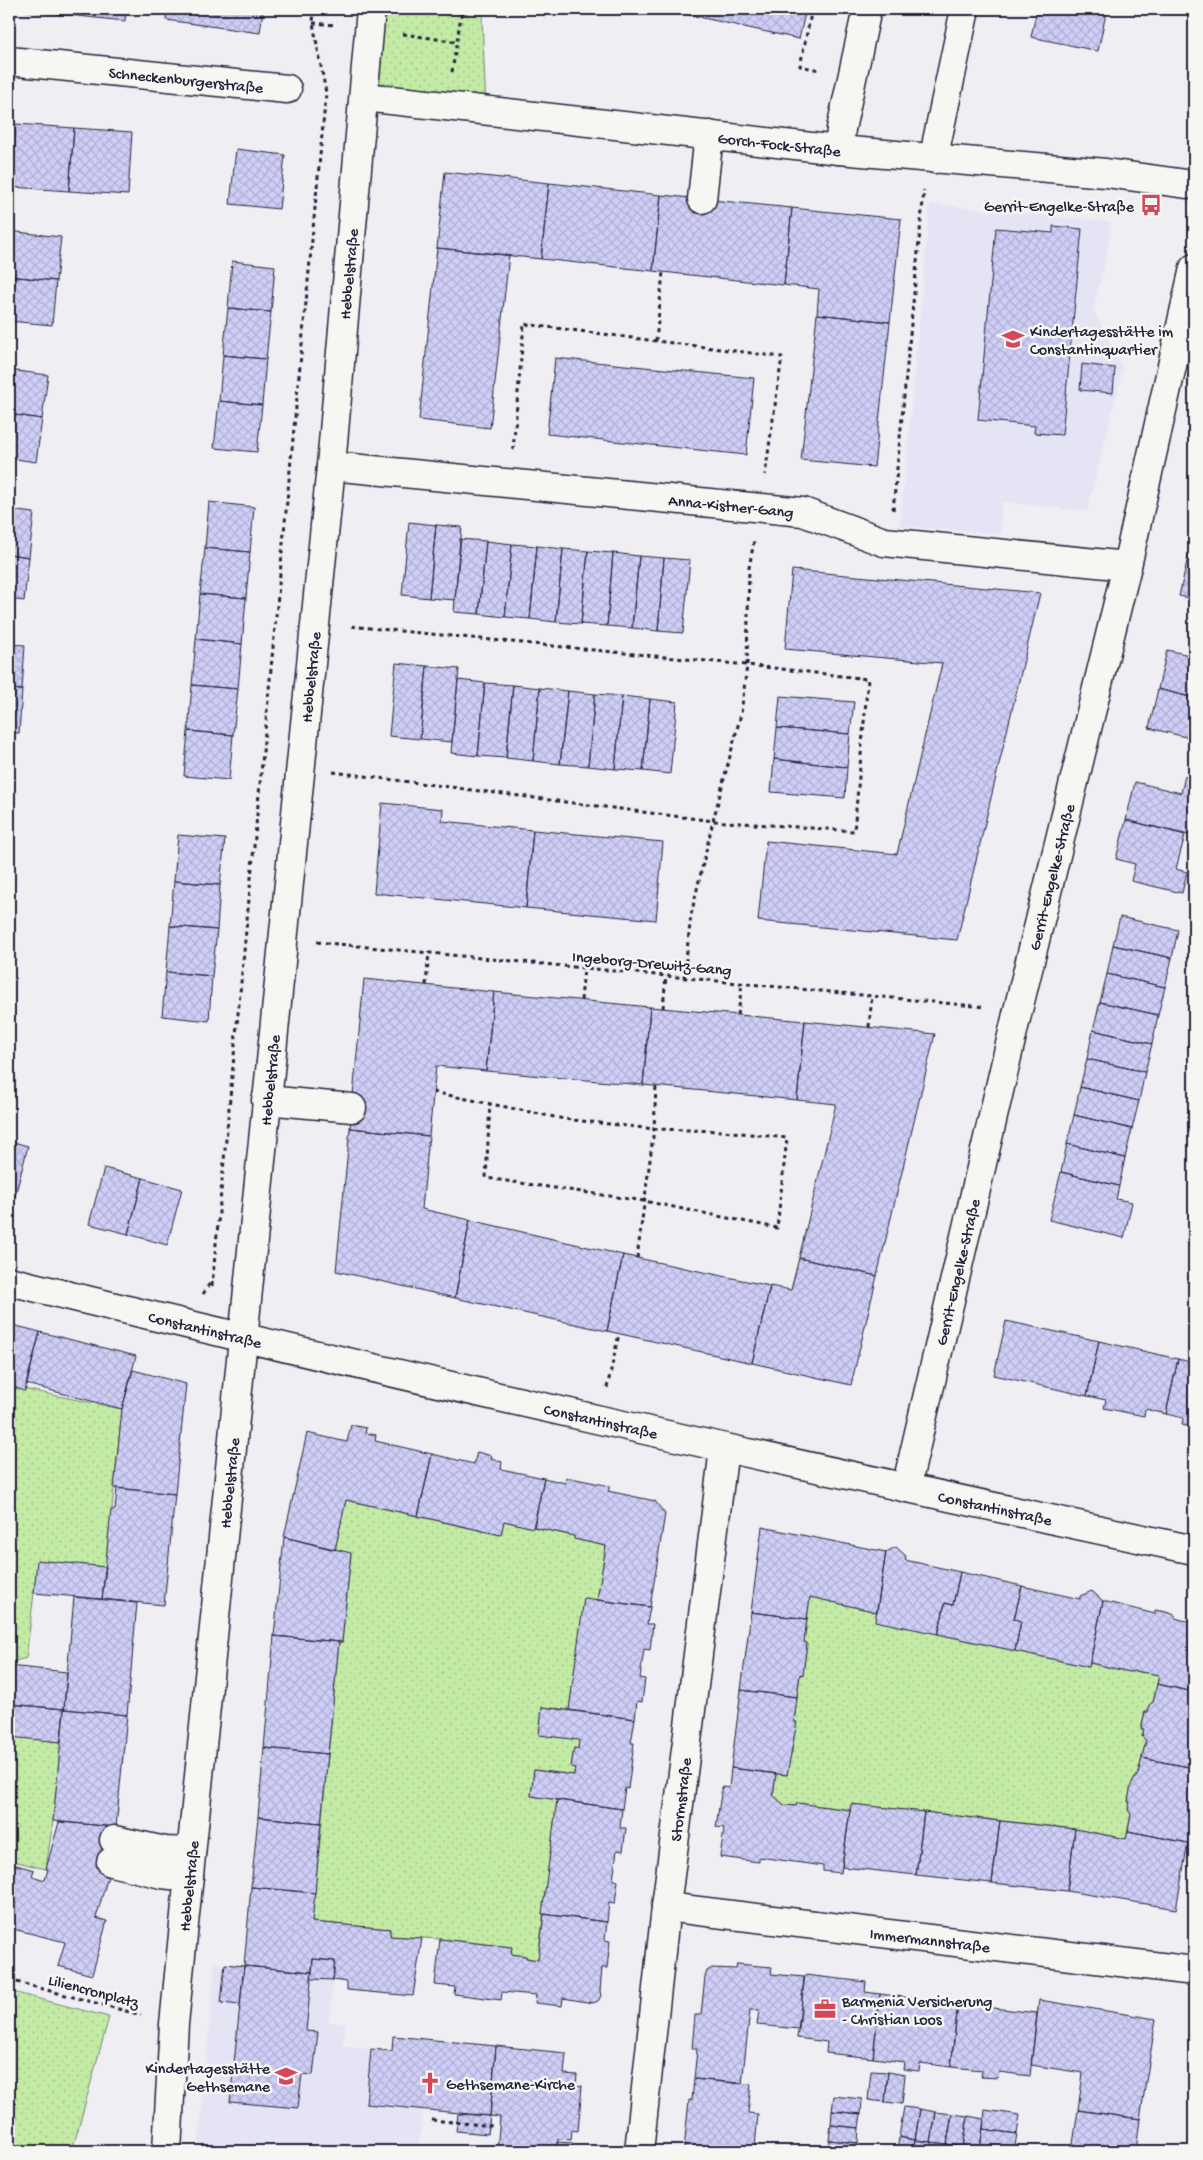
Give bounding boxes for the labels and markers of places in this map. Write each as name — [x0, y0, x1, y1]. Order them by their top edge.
bus stop icon: Gerrit-Engelke-Straße — [1138, 192, 1164, 218]
place label: Gerrit-Engelke-Straße — [984, 199, 1135, 218]
place label: Kindertagesstätte im Constantinquartier — [1030, 324, 1174, 361]
school or university icon: Kindertagesstätte im Constantinquartier — [1000, 326, 1026, 352]
place label: Barmenia Versicherung - Christian Loos — [841, 1994, 992, 2031]
office icon: Barmenia Versicherung - Christian Loos — [812, 1996, 838, 2022]
place label: Kindertagesstätte Gethsemane — [146, 2061, 271, 2098]
school or university icon: Kindertagesstätte Gethsemane — [273, 2063, 299, 2089]
church icon: Gethsemane-Kirche — [417, 2070, 443, 2096]
place label: Gethsemane-Kirche — [446, 2077, 576, 2096]

